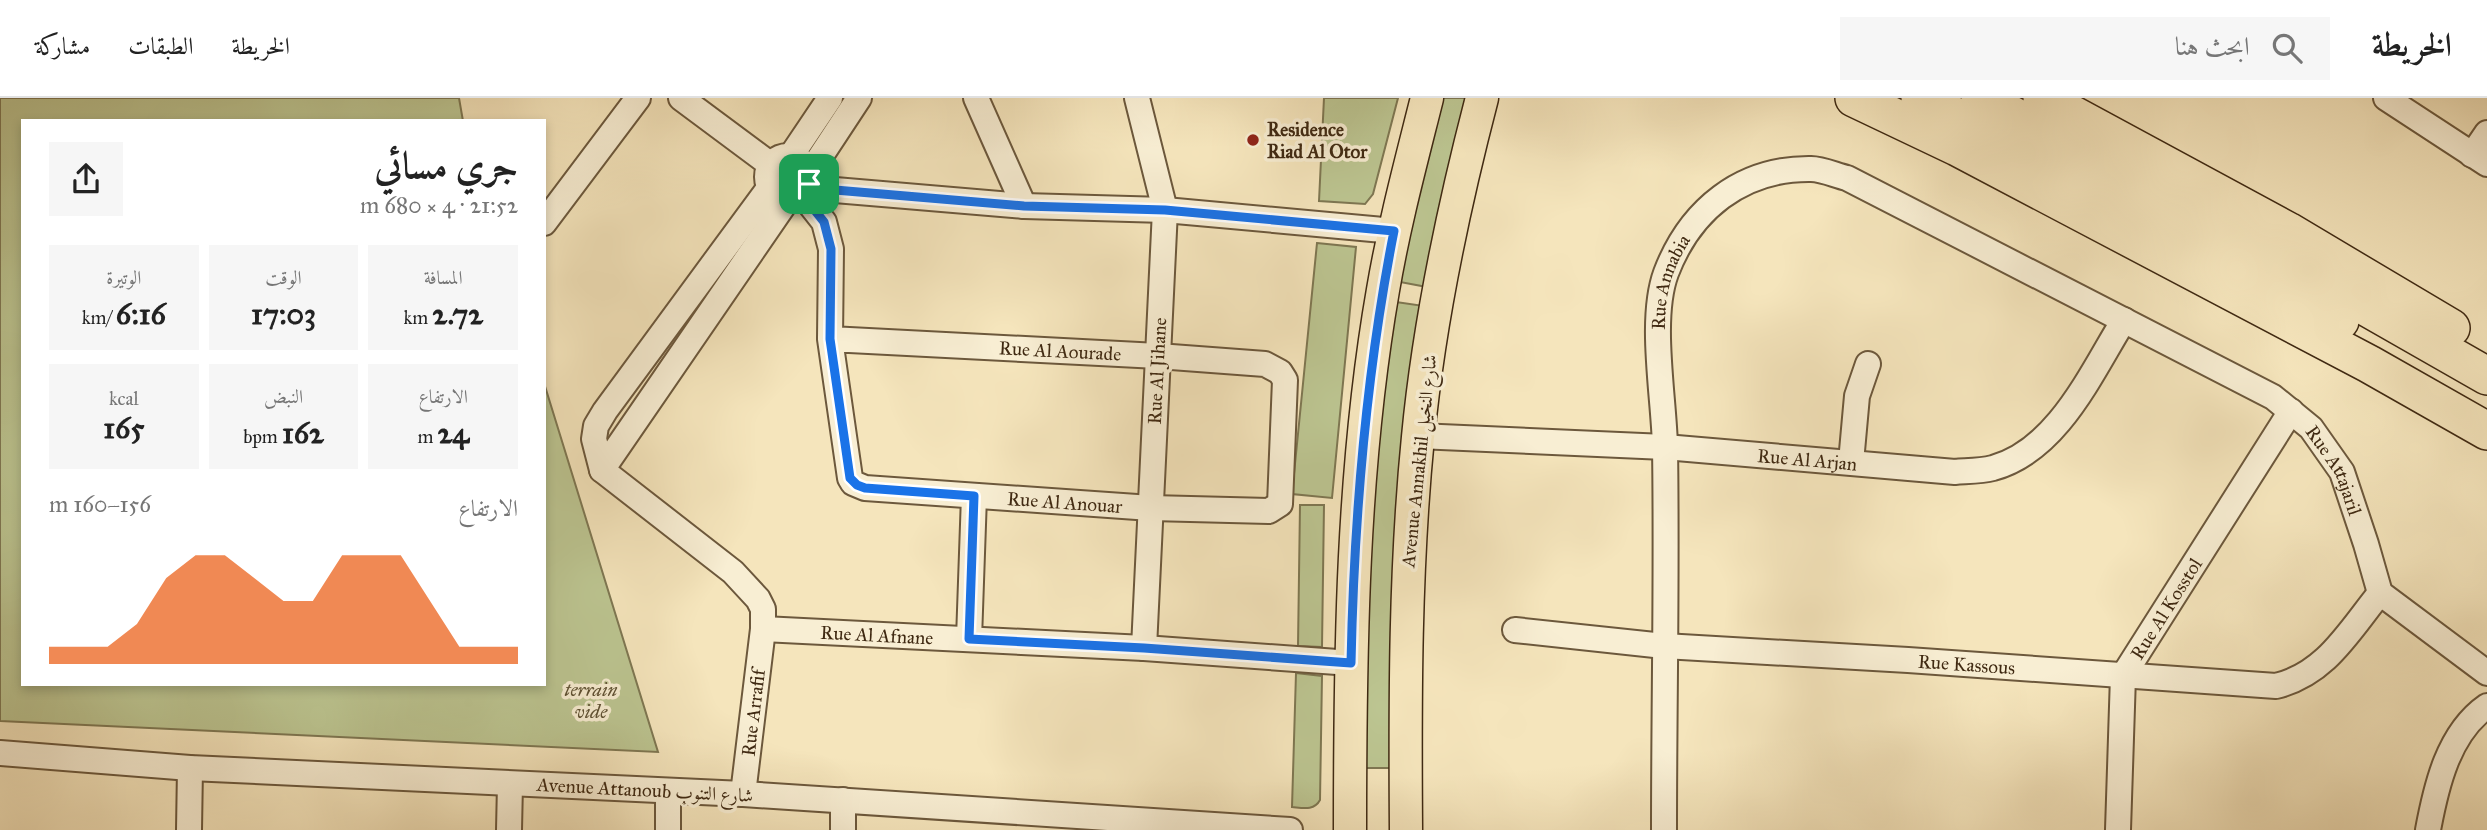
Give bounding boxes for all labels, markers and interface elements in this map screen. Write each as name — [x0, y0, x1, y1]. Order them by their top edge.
search box — [1840, 17, 2330, 80]
text: الخريطة — [2372, 25, 2452, 65]
icon: search — [2268, 29, 2306, 67]
text: ابحث هنا — [2175, 30, 2250, 62]
text: مشاركة — [35, 31, 90, 61]
text: الطبقات — [128, 31, 194, 61]
text: الخريطة — [232, 31, 290, 61]
place label: Residence Riad Al Otor — [1267, 118, 1368, 163]
marker: Residence Riad Al Otor — [1245, 132, 1261, 148]
button: share — [49, 142, 123, 216]
text: جري مسائي — [374, 142, 518, 188]
pin — [779, 154, 839, 214]
icon: arrive — [790, 165, 828, 203]
text: 21:52 · 4 × 680 m — [360, 191, 518, 219]
street label: Rue Annabia — [1646, 229, 1695, 330]
text: الوتيرة — [106, 266, 141, 289]
text: الوقت — [265, 266, 302, 289]
text: المسافة — [424, 266, 463, 289]
text: 6:16 — [116, 296, 166, 332]
text: 17:03 — [251, 296, 316, 332]
text: 2.72 — [432, 296, 483, 332]
text: /km — [82, 306, 116, 329]
text: km — [403, 306, 432, 329]
street label: Rue Al Jihane — [1143, 317, 1172, 425]
street label: Rue Al Aourade — [998, 336, 1122, 366]
street label: Avenue Annakhil شارع النخيل — [1396, 353, 1446, 570]
text: النبض — [264, 385, 303, 408]
text: الارتفاع — [419, 385, 468, 408]
text: kcal — [109, 387, 139, 410]
text: 165 — [103, 410, 144, 446]
text: 162 — [282, 415, 324, 451]
text: 24 — [437, 415, 469, 451]
street label: Rue Attajaril — [2301, 421, 2367, 519]
text: bpm — [243, 425, 282, 448]
text: m — [417, 425, 437, 448]
street label: Rue Al Arjan — [1756, 443, 1858, 475]
street label: Rue Al Anouar — [1006, 486, 1124, 518]
text: 156–160 m — [49, 490, 151, 518]
text: الارتفاع — [458, 494, 518, 522]
street label: Rue Al Kosstol — [2125, 553, 2207, 664]
street label: Rue Al Afnane — [820, 620, 934, 649]
street label: Rue Kassous — [1917, 649, 2016, 679]
street label: Rue Arrafif — [736, 665, 770, 758]
park label: terrain vide — [565, 678, 617, 723]
street label: Avenue Attanoub شارع التنوب — [535, 773, 754, 811]

